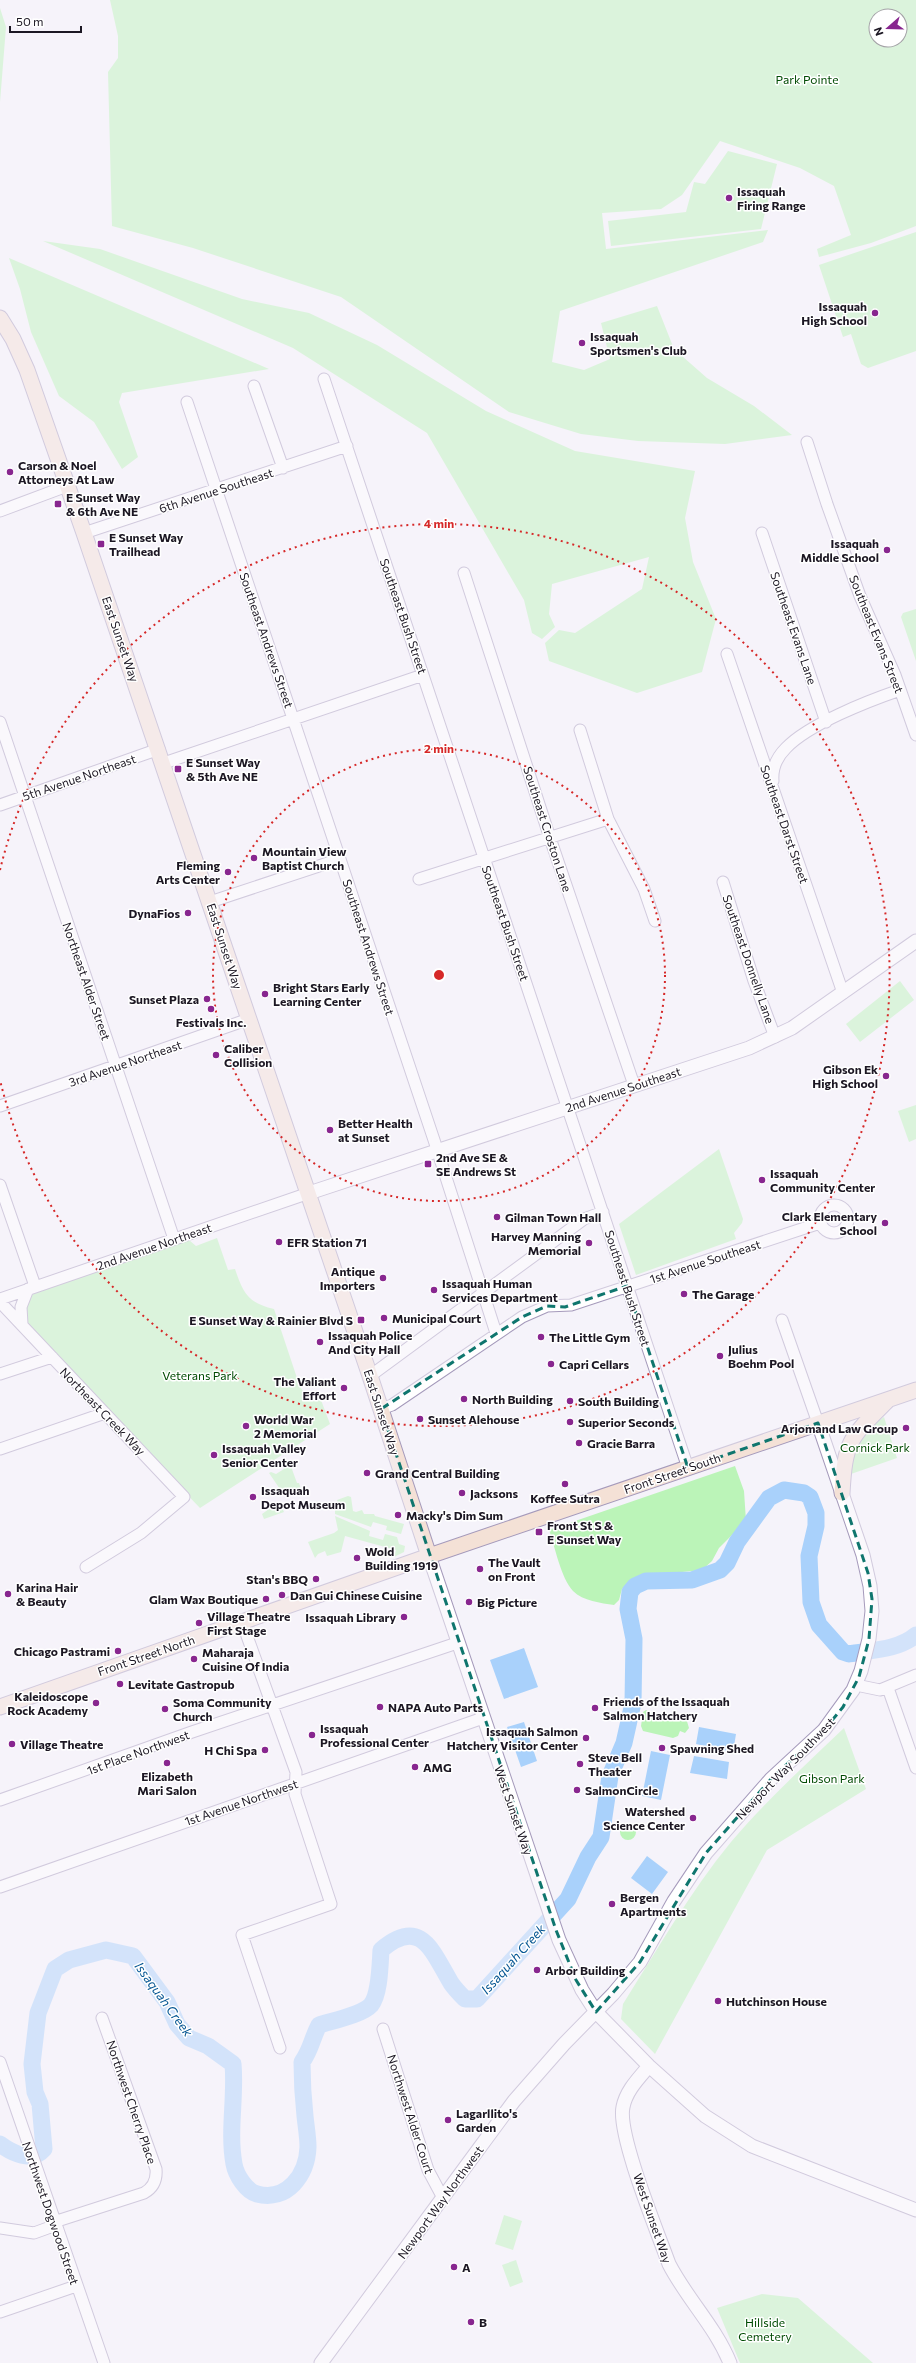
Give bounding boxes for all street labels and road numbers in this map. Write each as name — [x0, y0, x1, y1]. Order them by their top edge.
street label: 6th Avenue Southeast — [157, 465, 275, 515]
street label: Southeast Bush Street — [378, 557, 430, 676]
street label: Southeast Evans Lane — [768, 570, 820, 686]
street label: Southeast Andrews Street — [237, 571, 297, 710]
street label: Southeast Evans Street — [847, 573, 907, 695]
street label: East Sunset Way — [100, 594, 142, 684]
street label: 5th Avenue Northeast — [20, 751, 138, 803]
street label: Southeast Darst Street — [758, 763, 812, 885]
street label: Southeast Croston Lane — [521, 765, 575, 893]
street label: Southeast Bush Street — [480, 864, 532, 983]
street label: Southeast Andrews Street — [340, 877, 398, 1017]
street label: Southeast Donnelly Lane — [720, 893, 778, 1025]
street label: East Sunset Way — [205, 901, 245, 991]
street label: Northeast Alder Street — [60, 920, 114, 1042]
street label: 3rd Avenue Northeast — [67, 1037, 183, 1089]
street label: 2nd Avenue Southeast — [563, 1064, 683, 1114]
street label: 2nd Avenue Northeast — [95, 1220, 213, 1272]
street label: Southeast Bush Street — [603, 1228, 653, 1348]
street label: 1st Avenue Southeast — [648, 1236, 762, 1286]
street label: Northeast Creek Way — [58, 1364, 148, 1458]
street label: East Sunset Way — [362, 1367, 402, 1457]
street label: Front Street South — [622, 1450, 722, 1496]
street label: Front Street North — [96, 1632, 196, 1678]
street label: Newport Way Southwest — [733, 1714, 837, 1822]
street label: 1st Place Northwest — [85, 1727, 191, 1777]
street label: West Sunset Way — [492, 1763, 536, 1857]
street label: 1st Avenue Northwest — [183, 1776, 300, 1828]
street label: Northwest Cherry Place — [104, 2038, 160, 2166]
street label: Northwest Alder Court — [385, 2053, 437, 2175]
street label: Northwest Dogwood Street — [20, 2140, 82, 2286]
street label: Newport Way Northwest — [394, 2143, 486, 2261]
street label: West Sunset Way — [631, 2171, 675, 2265]

